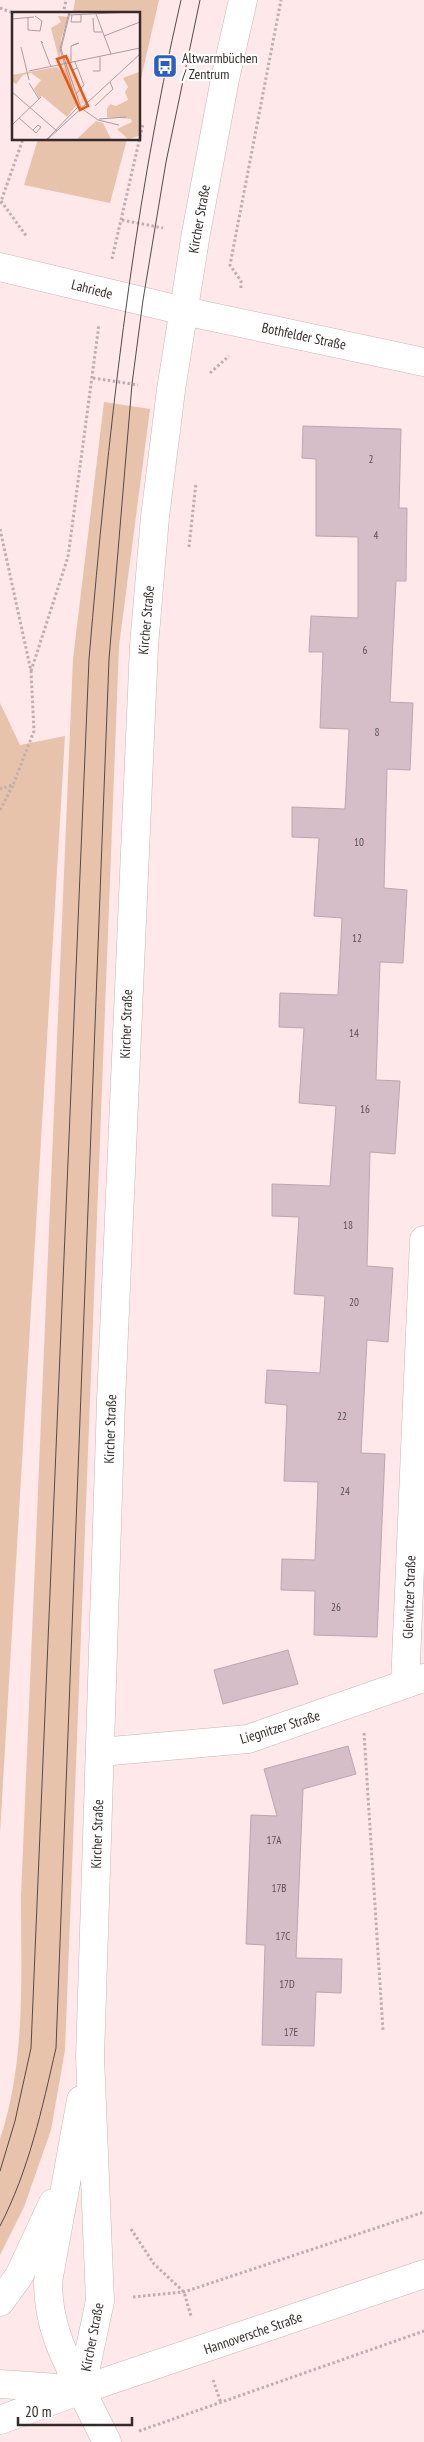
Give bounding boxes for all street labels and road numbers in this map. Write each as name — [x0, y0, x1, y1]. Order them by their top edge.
street label: Kircher Straße — [184, 183, 214, 255]
street label: Lahriede — [70, 275, 115, 303]
street label: Bothfelder Straße — [260, 318, 348, 354]
street label: Kircher Straße — [134, 584, 158, 655]
street label: Kircher Straße — [116, 989, 136, 1059]
street label: Kircher Straße — [100, 1394, 120, 1464]
street label: Gleiwitzer Straße — [399, 1555, 419, 1639]
street label: Liegnitzer Straße — [238, 1706, 323, 1748]
street label: Kircher Straße — [87, 1799, 107, 1869]
street label: Kircher Straße — [77, 2301, 107, 2373]
street label: Hannoversche Straße — [201, 2308, 305, 2358]

